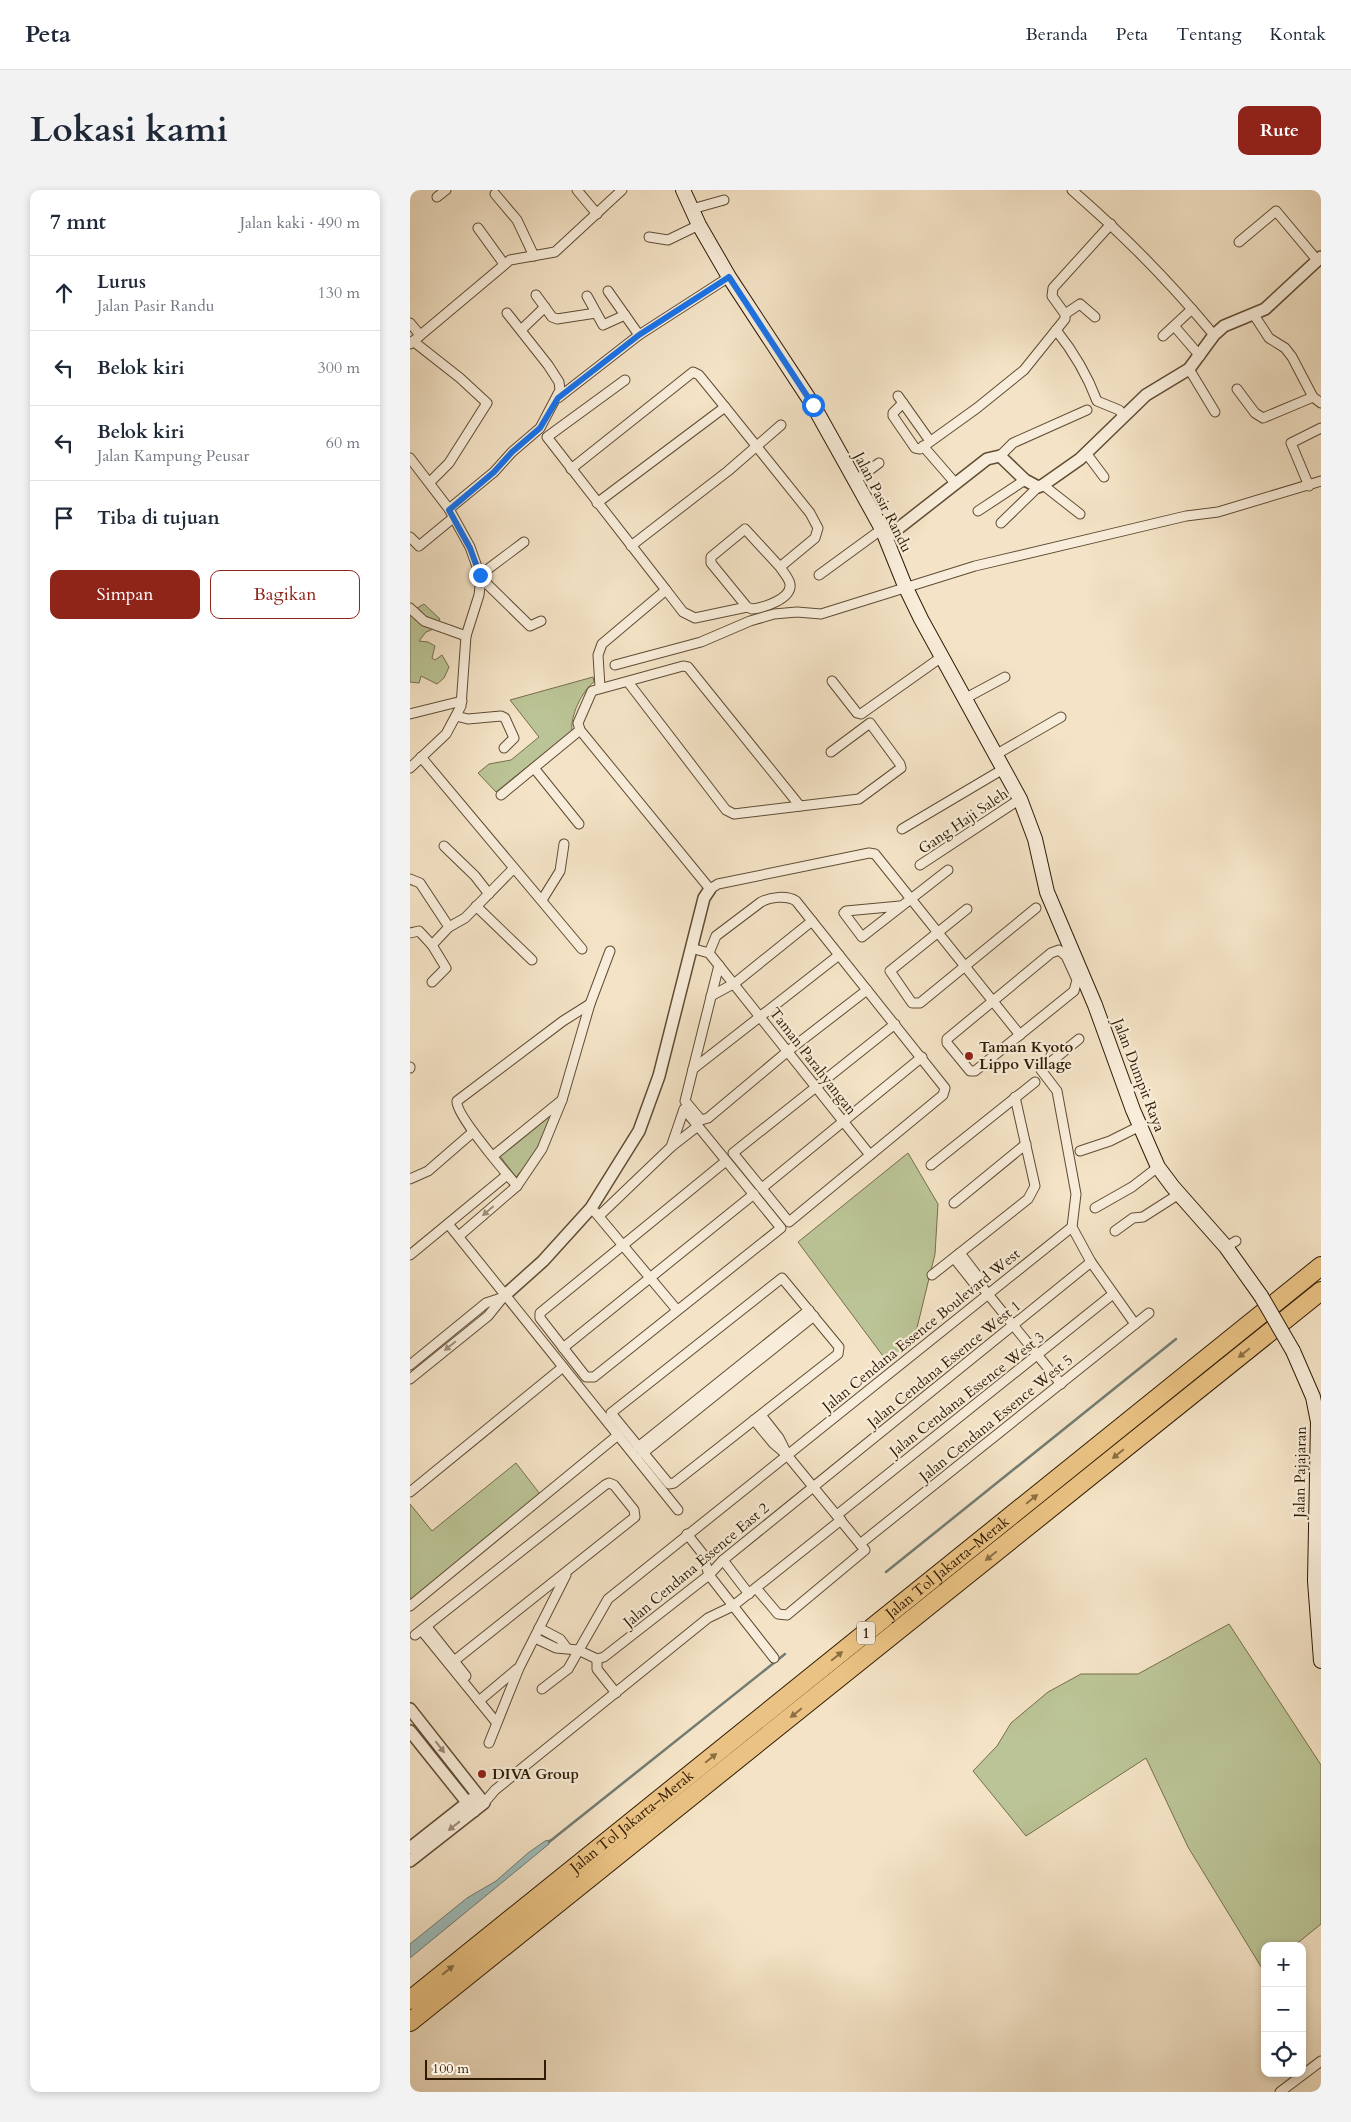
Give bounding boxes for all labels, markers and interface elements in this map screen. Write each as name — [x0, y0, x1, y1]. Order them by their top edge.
text: Peta — [25, 18, 71, 51]
text: Beranda — [1026, 22, 1088, 47]
text: Peta — [1116, 22, 1148, 47]
text: Tentang — [1176, 22, 1242, 47]
text: Kontak — [1270, 22, 1326, 47]
text: Lokasi kami — [30, 106, 228, 154]
button: Rute — [1238, 106, 1321, 155]
text: 7 mnt — [50, 208, 106, 237]
text: Jalan kaki · 490 m — [240, 212, 360, 234]
text: Lurus — [97, 269, 146, 295]
icon: ahead — [50, 279, 78, 307]
text: 130 m — [318, 282, 360, 304]
text: Jalan Pasir Randu — [97, 295, 214, 317]
icon: left — [50, 354, 78, 382]
text: Belok kiri — [97, 355, 184, 381]
text: 300 m — [318, 357, 360, 379]
route start — [802, 394, 825, 417]
text: Belok kiri — [97, 419, 184, 445]
icon: left — [50, 429, 78, 457]
text: 60 m — [326, 432, 360, 454]
text: Jalan Kampung Peusar — [97, 445, 249, 467]
street label: Jalan Pasir Randu — [848, 447, 917, 556]
icon: arrive — [50, 504, 78, 532]
text: Tiba di tujuan — [97, 505, 220, 531]
route end — [469, 564, 492, 587]
button: Simpan — [50, 570, 200, 619]
button: Bagikan — [210, 570, 360, 619]
street label: Gang Haji Saleh — [914, 783, 1012, 858]
street label: Taman Parahyangan — [765, 1003, 862, 1119]
street label: Jalan Dumpit Raya — [1107, 1014, 1170, 1135]
place label: Taman Kyoto Lippo Village — [979, 1037, 1073, 1074]
marker: Taman Kyoto Lippo Village — [963, 1050, 975, 1062]
one-way arrow — [482, 1205, 494, 1217]
street label: Jalan Cendana Essence Boulevard West — [816, 1244, 1024, 1417]
street label: Jalan Cendana Essence West 1 — [862, 1296, 1025, 1433]
street label: Jalan Cendana Essence West 3 — [884, 1327, 1049, 1462]
one-way arrow — [444, 1341, 457, 1352]
one-way arrow — [1238, 1347, 1251, 1358]
street label: Jalan Cendana Essence West 5 — [914, 1350, 1077, 1487]
street label: Jalan Pajajaran — [1289, 1426, 1311, 1520]
one-way arrow — [1111, 1449, 1124, 1460]
one-way arrow — [1025, 1493, 1038, 1504]
street label: Jalan Cendana Essence East 2 — [617, 1498, 773, 1633]
street label: Jalan Tol Jakarta–Merak — [880, 1511, 1013, 1624]
one-way arrow — [985, 1551, 998, 1562]
road number: 1 — [857, 1622, 875, 1645]
one-way arrow — [830, 1650, 843, 1661]
one-way arrow — [790, 1707, 803, 1718]
one-way arrow — [434, 1740, 445, 1753]
one-way arrow — [704, 1752, 717, 1763]
place label: DIVA Group — [492, 1764, 579, 1784]
street label: Jalan Tol Jakarta–Merak — [564, 1765, 698, 1878]
marker: DIVA Group — [476, 1768, 488, 1780]
one-way arrow — [448, 1821, 461, 1832]
map controls — [1261, 1942, 1306, 2077]
button: + — [1261, 1942, 1306, 1987]
one-way arrow — [441, 1964, 454, 1975]
button: − — [1261, 1987, 1306, 2032]
button: locate — [1261, 2032, 1306, 2077]
scale bar — [425, 2057, 546, 2080]
text: 100 m — [432, 2059, 469, 2078]

